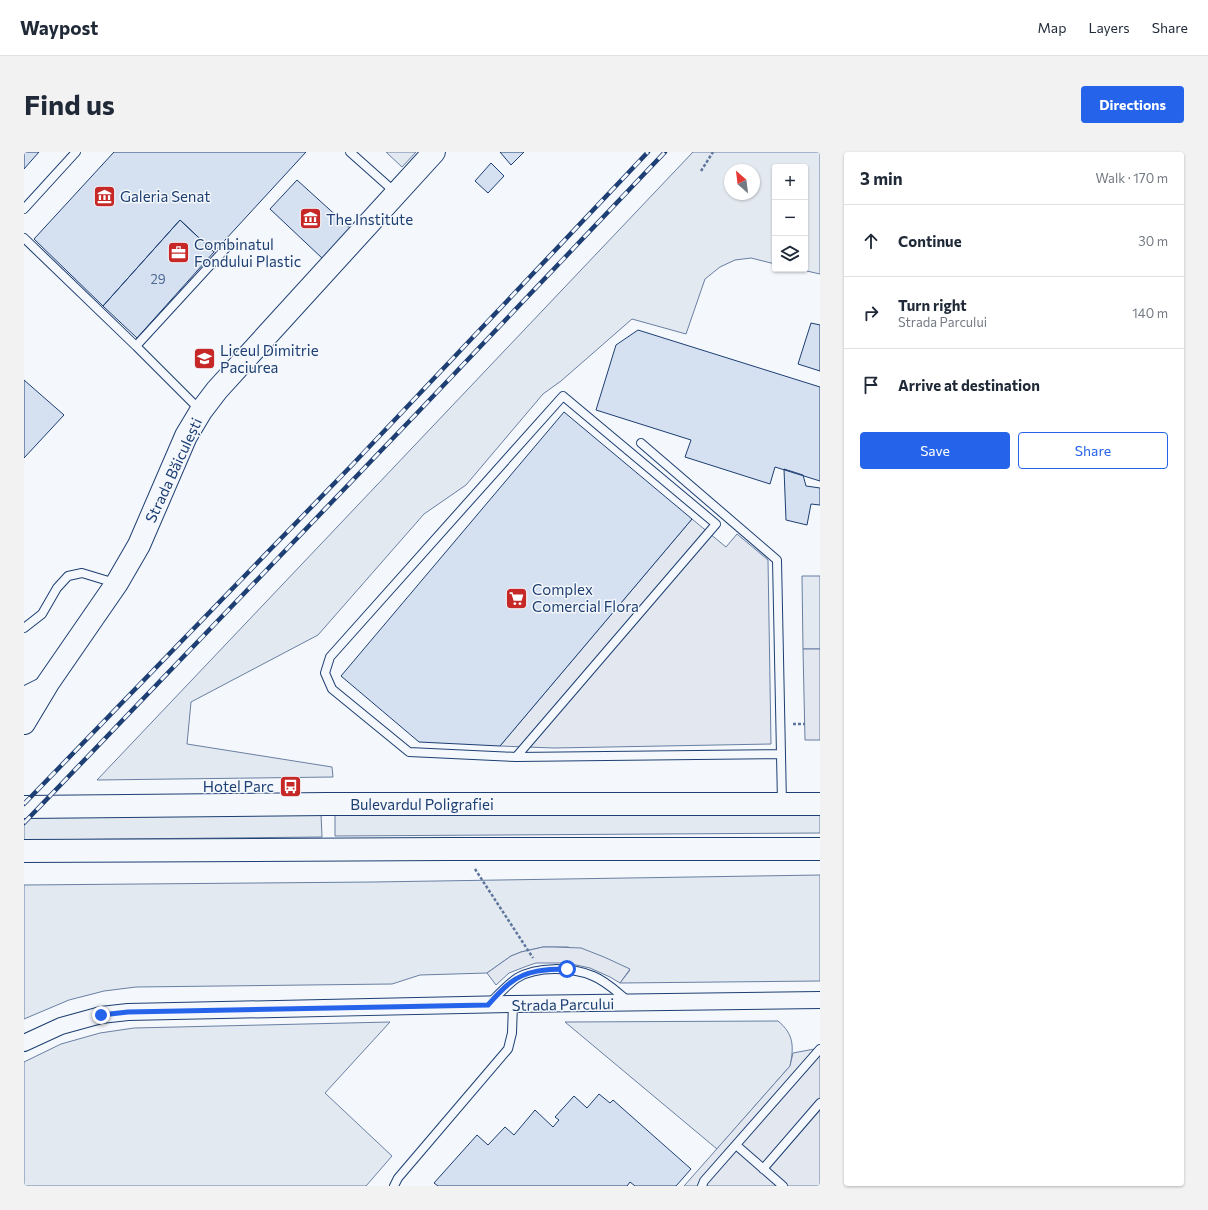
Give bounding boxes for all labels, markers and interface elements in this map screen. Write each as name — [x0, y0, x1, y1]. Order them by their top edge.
text: Waypost — [20, 16, 98, 39]
text: Map — [1038, 19, 1066, 36]
text: Layers — [1088, 19, 1130, 36]
text: Share — [1152, 19, 1188, 36]
button: Directions — [1081, 86, 1184, 123]
text: Find us — [24, 87, 115, 121]
north arrow — [724, 164, 760, 200]
map controls — [772, 164, 808, 272]
button: + — [772, 164, 808, 200]
text: 3 min — [860, 168, 903, 189]
text: Walk · 170 m — [1096, 170, 1168, 186]
museum icon: Galeria Senat — [92, 183, 118, 209]
place label: Galeria Senat — [120, 187, 210, 205]
button: − — [772, 200, 808, 236]
museum icon: The Institute — [297, 206, 323, 232]
place label: The Institute — [326, 210, 413, 228]
icon: ahead — [860, 230, 882, 252]
text: Continue — [898, 232, 962, 250]
text: 30 m — [1138, 233, 1168, 249]
place label: Combinatul Fondului Plastic — [194, 235, 301, 270]
button: layers — [772, 236, 808, 272]
office icon: Combinatul Fondului Plastic — [166, 240, 192, 266]
house number: 29 — [150, 271, 166, 287]
text: Turn right — [898, 296, 967, 314]
icon: right — [860, 302, 882, 324]
text: 140 m — [1132, 305, 1168, 321]
text: Strada Parcului — [898, 314, 987, 330]
place label: Liceul Dimitrie Paciurea — [220, 341, 319, 376]
school or university icon: Liceul Dimitrie Paciurea — [191, 346, 217, 372]
icon: arrive — [860, 374, 882, 396]
text: Arrive at destination — [898, 376, 1040, 394]
street label: Strada Băiculești — [141, 415, 207, 526]
button: Save — [860, 432, 1010, 469]
button: Share — [1018, 432, 1168, 469]
place label: Complex Comercial Flora — [532, 580, 639, 615]
supermarket icon: Complex Comercial Flora — [504, 585, 530, 611]
bus stop icon: Hotel Parc — [277, 773, 303, 799]
place label: Hotel Parc — [203, 777, 274, 795]
street label: Bulevardul Poligrafiei — [350, 795, 494, 813]
route start — [558, 960, 576, 978]
street label: Strada Parcului — [511, 994, 615, 1014]
route end — [92, 1006, 110, 1024]

